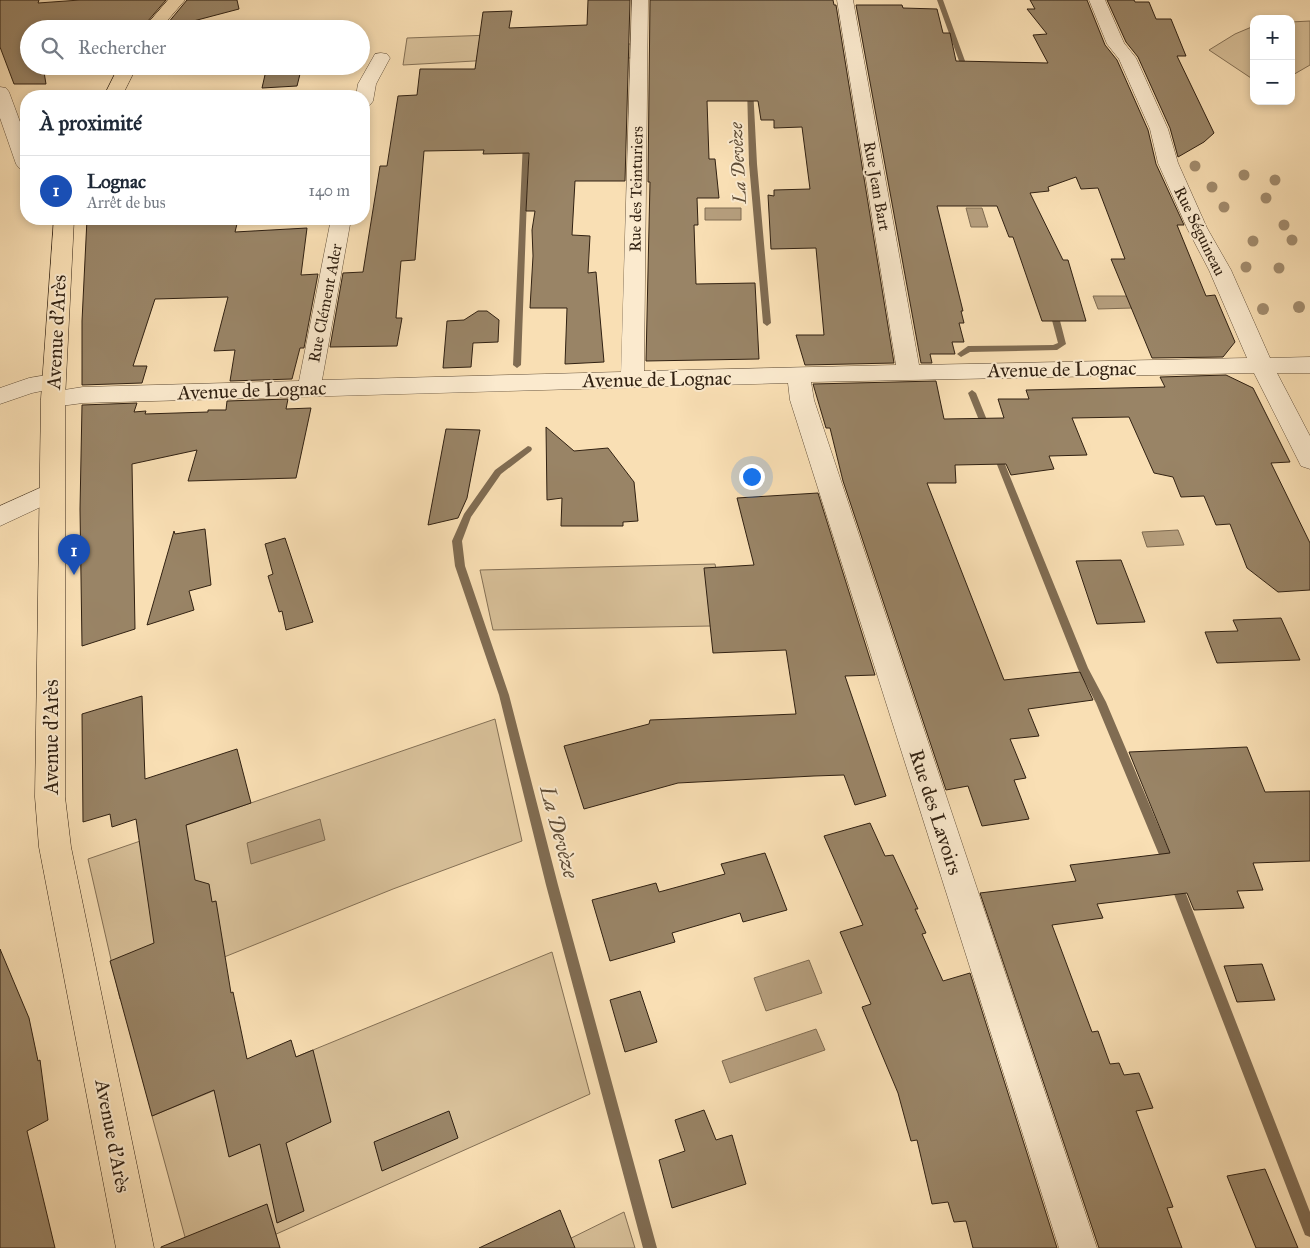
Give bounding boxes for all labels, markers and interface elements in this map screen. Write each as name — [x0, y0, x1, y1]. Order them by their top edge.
map controls — [1250, 15, 1295, 105]
button: + — [1250, 15, 1295, 60]
search box — [20, 20, 370, 75]
icon: search — [38, 34, 66, 62]
text: Rechercher — [78, 36, 166, 59]
button: − — [1250, 60, 1295, 105]
text: À proximité — [40, 110, 142, 136]
water label: La Devèze — [725, 121, 751, 205]
street label: Rue des Teinturiers — [625, 126, 647, 252]
street label: Rue Jean Bart — [859, 140, 894, 233]
text: Lognac — [87, 170, 146, 193]
text: 1 — [53, 181, 59, 200]
text: 140 m — [309, 181, 350, 200]
street label: Rue Séguineau — [1169, 183, 1230, 280]
text: Arrêt de bus — [87, 193, 166, 212]
street label: Rue Clément Ader — [304, 242, 346, 364]
street label: Avenue d'Arès — [41, 274, 71, 391]
street label: Avenue de Lognac — [986, 356, 1137, 383]
street label: Avenue de Lognac — [581, 366, 732, 393]
street label: Avenue de Lognac — [176, 375, 327, 406]
your location — [739, 464, 765, 490]
pin: 1 — [58, 534, 90, 575]
street label: Avenue d'Arès — [39, 680, 63, 796]
street label: Rue des Lavoirs — [904, 746, 968, 878]
water label: La Devèze — [534, 782, 584, 882]
street label: Avenue d'Arès — [90, 1076, 136, 1195]

